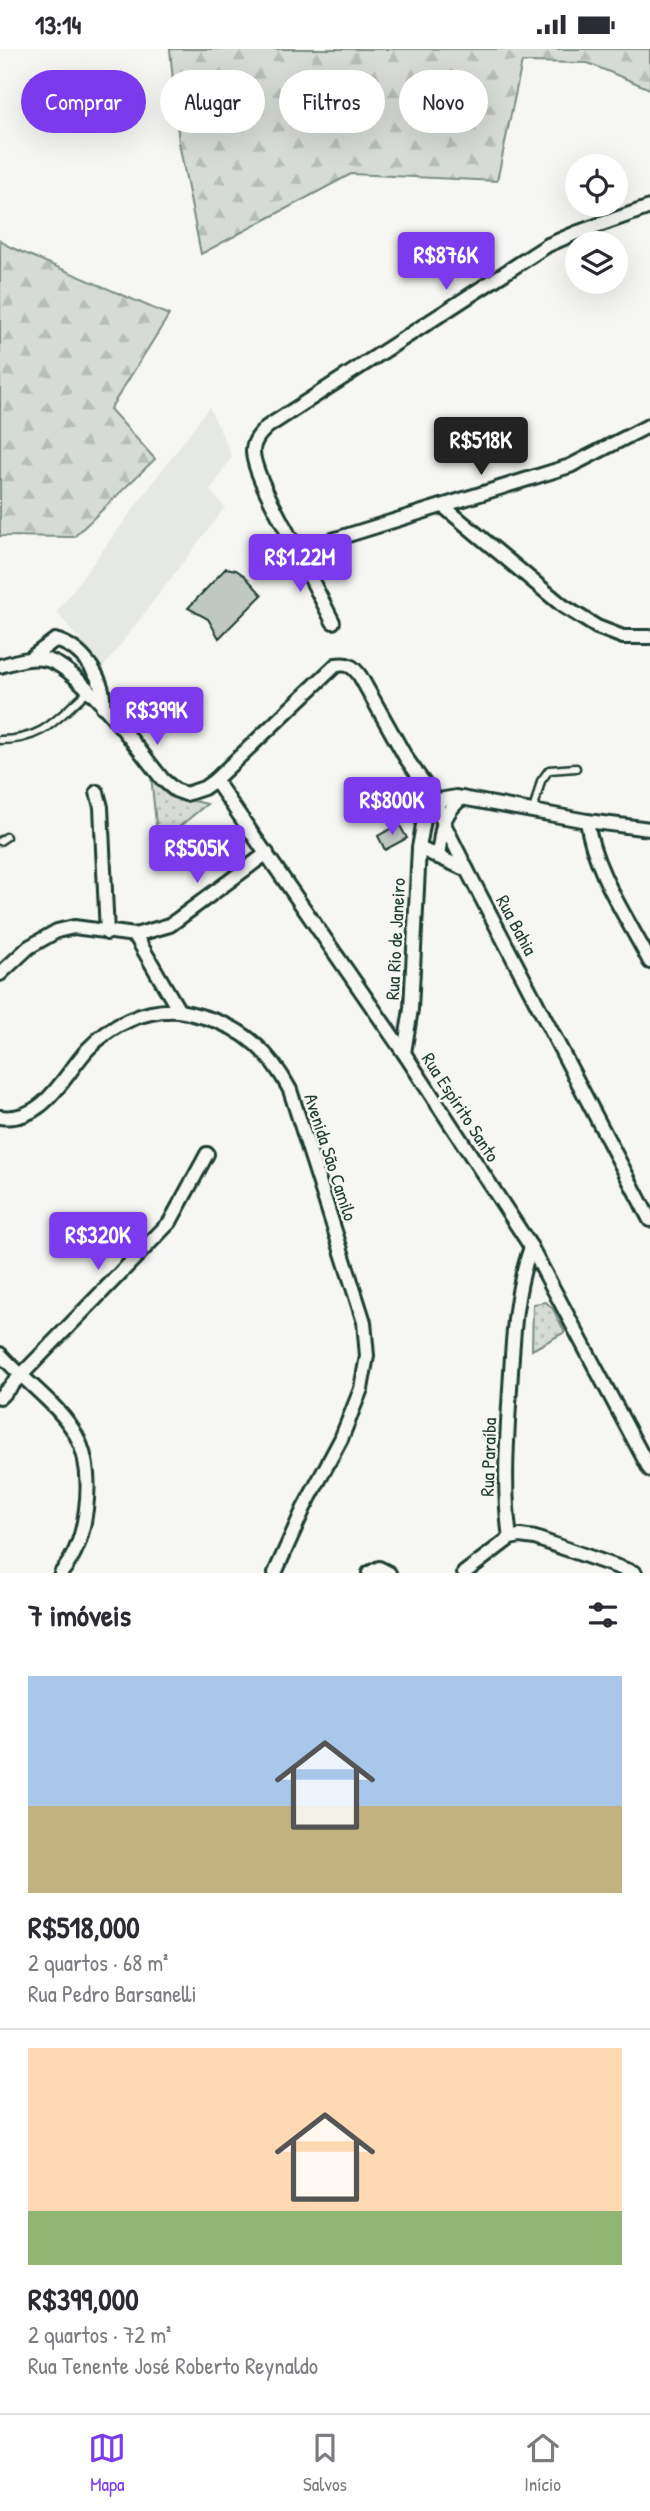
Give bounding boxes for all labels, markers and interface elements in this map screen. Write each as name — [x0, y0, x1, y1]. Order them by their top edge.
text: 13:14 — [35, 7, 81, 42]
chip: Comprar — [21, 70, 146, 133]
chip: Alugar — [160, 70, 265, 133]
chip: Filtros — [279, 70, 385, 133]
chip: Novo — [399, 70, 488, 133]
map controls — [565, 154, 628, 294]
button: locate — [565, 154, 628, 217]
button: layers — [565, 231, 628, 294]
pin: R$876K — [389, 233, 503, 292]
text: R$876K — [414, 239, 478, 270]
pin: R$518K — [424, 417, 538, 477]
text: R$518K — [450, 424, 512, 455]
pin: R$1.22M — [235, 535, 365, 594]
text: R$1.22M — [265, 541, 335, 572]
pin: R$399K — [100, 687, 214, 747]
text: R$399K — [126, 694, 188, 725]
pin: R$800K — [335, 777, 449, 837]
text: R$800K — [360, 784, 424, 815]
pin: R$505K — [140, 825, 254, 885]
text: R$505K — [165, 832, 229, 863]
street label: Rua Rio de Janeiro — [379, 877, 411, 1001]
street label: Rua Bahia — [490, 890, 544, 960]
street label: Rua Espírito Santo — [416, 1047, 506, 1167]
street label: Avenida São Camilo — [298, 1090, 364, 1224]
pin: R$320K — [41, 1213, 155, 1272]
text: R$320K — [65, 1219, 131, 1250]
street label: Rua Paraíba — [474, 1417, 502, 1497]
text: 7 imóveis — [28, 1595, 131, 1635]
icon: filters — [584, 1596, 622, 1634]
icon: home — [262, 1722, 388, 1848]
text: R$518,000 — [28, 1907, 140, 1947]
text: 2 quartos · 68 m² — [28, 1947, 168, 1978]
text: Rua Pedro Barsanelli — [28, 1978, 197, 2009]
icon: home — [262, 2094, 388, 2220]
text: R$399,000 — [28, 2279, 139, 2319]
text: 2 quartos · 72 m² — [28, 2319, 171, 2350]
text: Rua Tenente José Roberto Reynaldo — [28, 2350, 318, 2381]
tab: Mapa — [88, 2429, 126, 2497]
tab: Salvos — [303, 2429, 347, 2497]
tab: Início — [524, 2429, 562, 2497]

